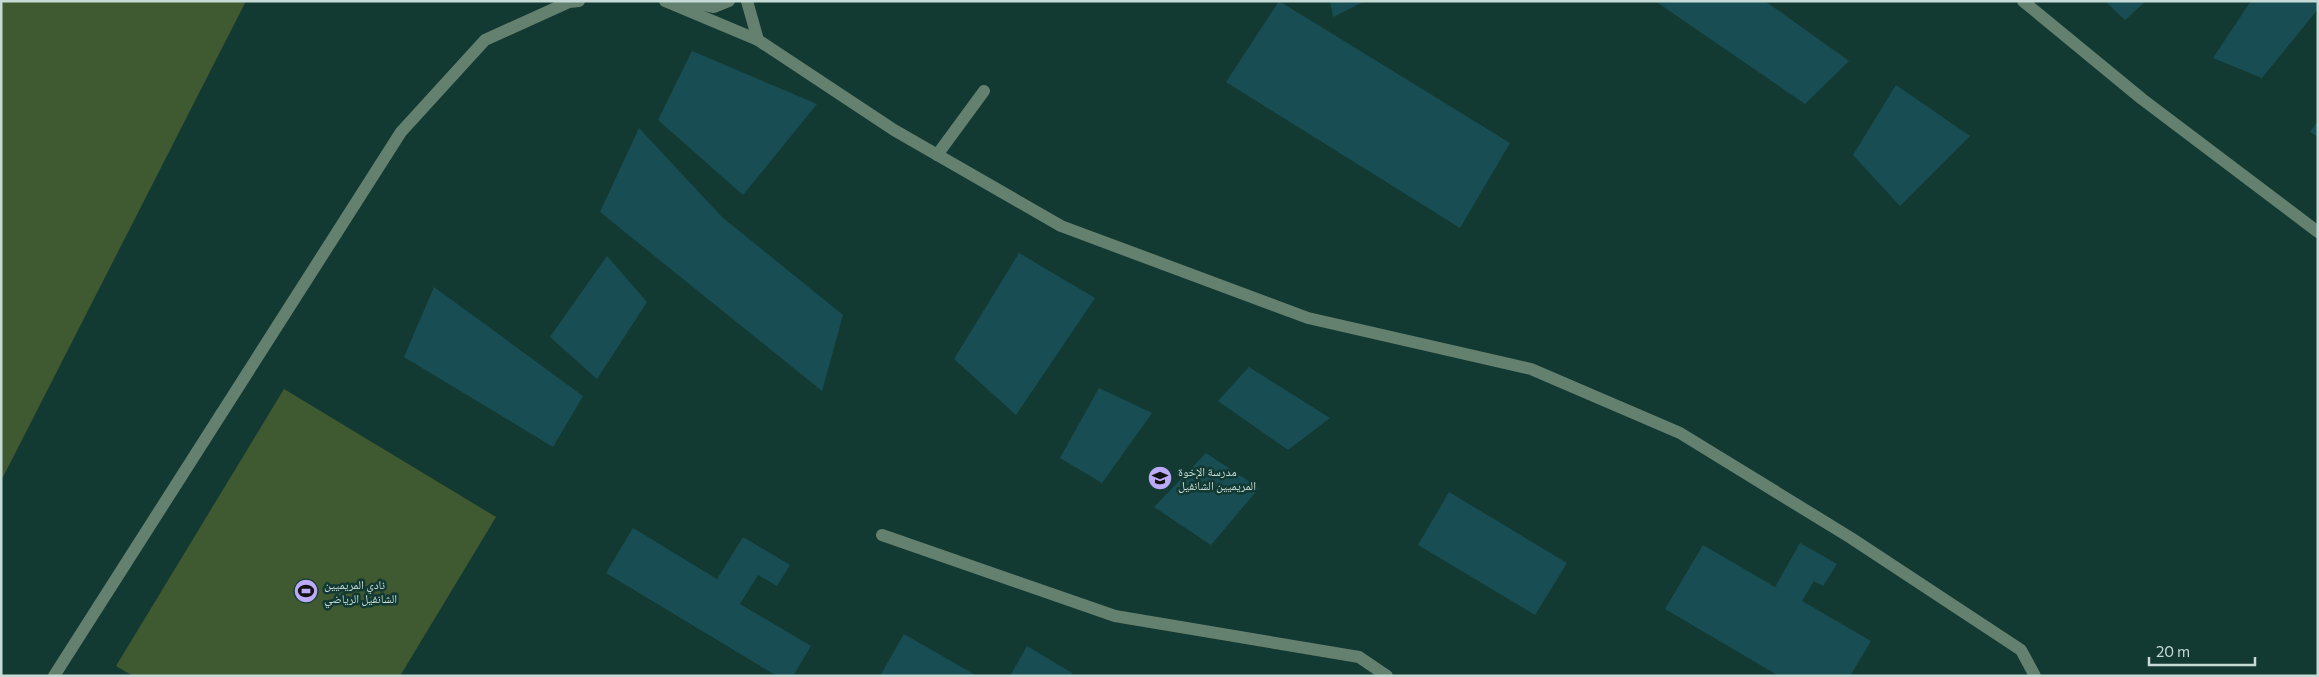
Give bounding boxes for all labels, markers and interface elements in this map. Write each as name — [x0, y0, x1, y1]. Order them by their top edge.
place label: مدرسة الإخوة المريميين الشانفيل — [1178, 464, 1256, 493]
school or university icon: مدرسة الإخوة المريميين الشانفيل — [1147, 465, 1173, 491]
place label: نادي المريميين الشانفيل الرياضي — [324, 577, 397, 609]
sports icon: نادي المريميين الشانفيل الرياضي — [293, 578, 319, 604]
scale bar — [2149, 634, 2255, 666]
text: 20 m — [2156, 642, 2190, 660]

